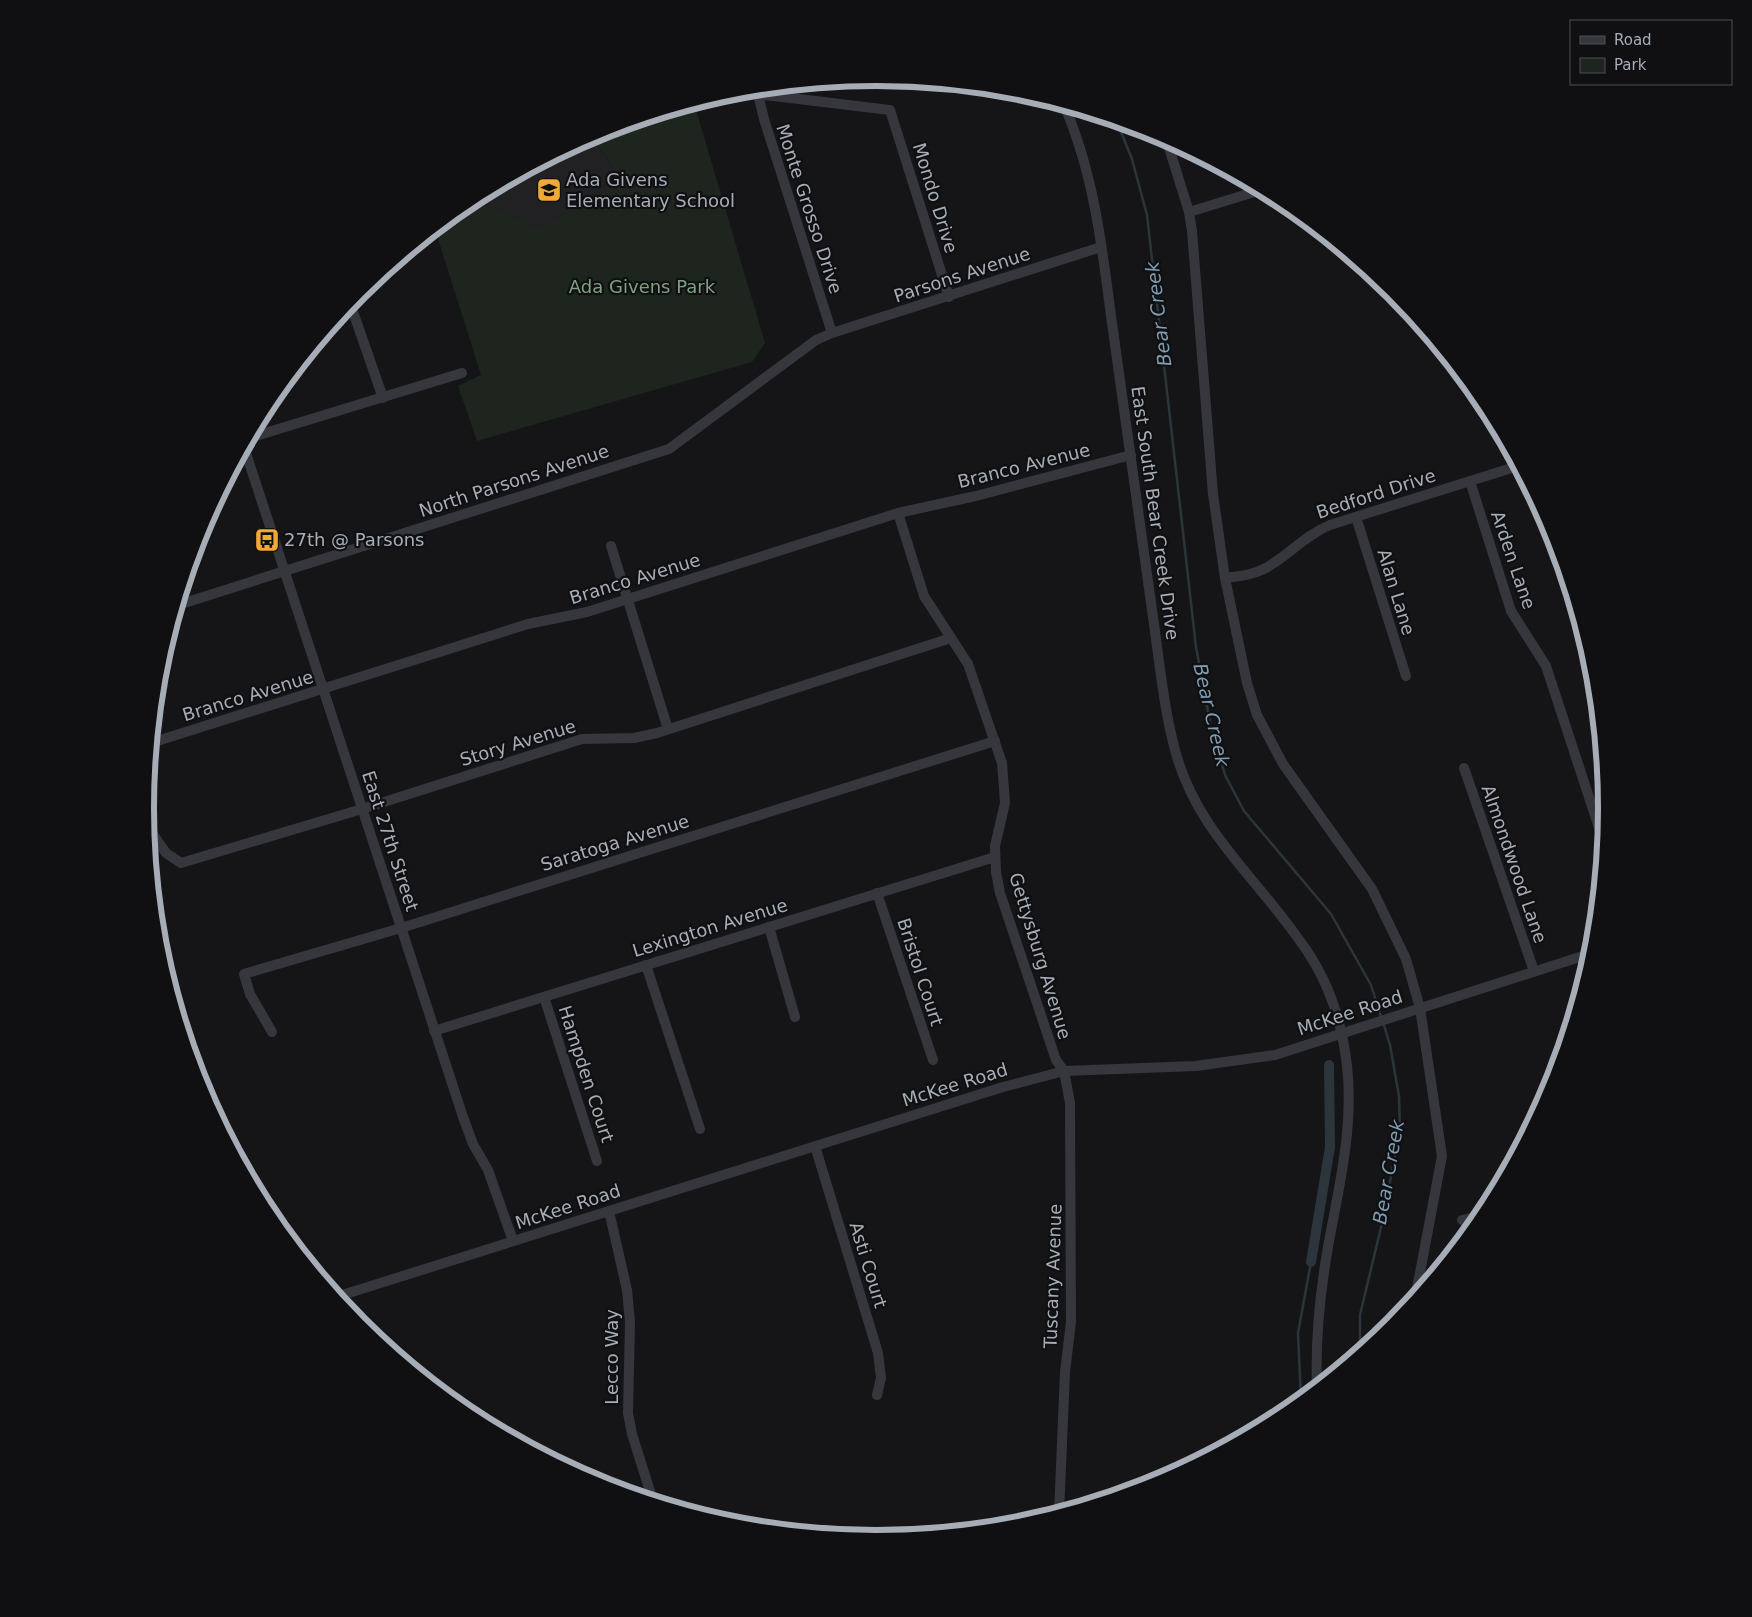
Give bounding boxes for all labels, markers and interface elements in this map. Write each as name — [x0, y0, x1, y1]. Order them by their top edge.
legend — [1570, 20, 1732, 85]
text: Road — [1614, 31, 1652, 49]
text: Park — [1614, 56, 1647, 74]
street label: Monte Grosso Drive — [772, 121, 847, 296]
street label: Mondo Drive — [909, 140, 962, 255]
place label: Ada Givens Elementary School — [566, 169, 735, 211]
school or university icon: Ada Givens Elementary School — [536, 177, 562, 203]
street label: Parsons Avenue — [891, 243, 1033, 306]
water label: Bear Creek — [1141, 259, 1175, 368]
park label: Ada Givens Park — [569, 276, 716, 297]
street label: East South Bear Creek Drive — [1127, 385, 1184, 641]
street label: Branco Avenue — [956, 439, 1092, 492]
street label: North Parsons Avenue — [416, 440, 611, 521]
street label: Bedford Drive — [1313, 464, 1438, 523]
street label: Arden Lane — [1487, 508, 1540, 612]
bus stop icon: 27th @ Parsons — [254, 527, 280, 553]
place label: 27th @ Parsons — [284, 529, 424, 550]
street label: Alan Lane — [1373, 546, 1420, 637]
street label: Branco Avenue — [567, 549, 703, 608]
water label: Bear Creek — [1189, 661, 1235, 770]
street label: Branco Avenue — [180, 666, 316, 725]
street label: Story Avenue — [457, 715, 578, 770]
street label: East 27th Street — [358, 768, 423, 914]
street label: Almondwood Lane — [1477, 782, 1551, 946]
street label: Saratoga Avenue — [538, 810, 692, 875]
street label: Gettysburg Avenue — [1005, 870, 1076, 1042]
street label: Lexington Avenue — [630, 894, 790, 961]
street label: Bristol Court — [893, 915, 948, 1029]
street label: McKee Road — [1295, 986, 1405, 1039]
street label: Hampden Court — [554, 1003, 618, 1145]
street label: McKee Road — [899, 1058, 1010, 1111]
water label: Bear Creek — [1368, 1117, 1408, 1226]
street label: McKee Road — [513, 1180, 623, 1233]
street label: Tuscany Avenue — [1039, 1203, 1066, 1350]
street label: Asti Court — [845, 1219, 892, 1310]
street label: Lecco Way — [601, 1309, 622, 1405]

